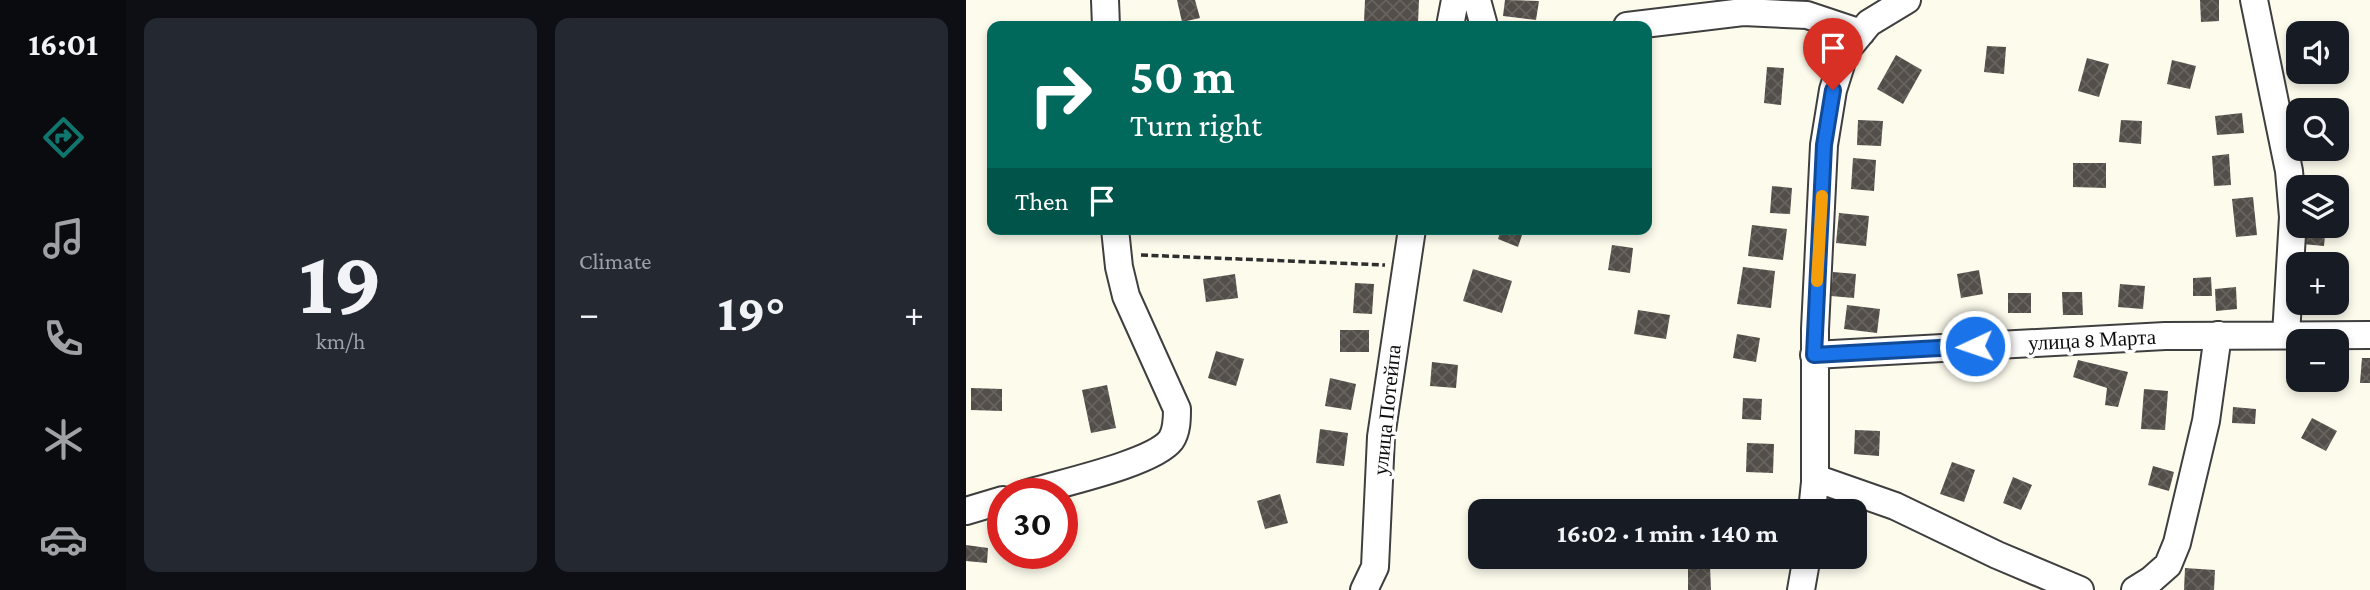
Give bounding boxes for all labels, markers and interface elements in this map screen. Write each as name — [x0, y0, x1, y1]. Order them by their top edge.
pin — [1803, 18, 1863, 90]
map controls — [2286, 21, 2349, 392]
button: sound — [2286, 21, 2349, 84]
text: 16:01 — [28, 26, 98, 62]
icon: arrive — [1814, 29, 1852, 67]
icon: right — [1015, 49, 1106, 140]
text: 50 m — [1130, 49, 1235, 104]
button: search — [2286, 98, 2349, 161]
text: Turn right — [1130, 107, 1262, 143]
icon: directions — [39, 113, 88, 162]
button: layers — [2286, 175, 2349, 238]
icon: arrive — [1083, 182, 1121, 220]
text: Then — [1015, 187, 1069, 216]
icon: music — [39, 214, 88, 263]
text: 19 — [299, 231, 382, 333]
text: Climate — [579, 248, 651, 274]
button: + — [2286, 252, 2349, 315]
text: 19° — [717, 283, 786, 341]
text: − — [579, 292, 599, 334]
text: + — [904, 292, 924, 334]
position arrow — [1938, 309, 2012, 383]
icon: phone — [39, 314, 88, 363]
street label: улица 8 Марта — [2027, 325, 2157, 355]
text: km/h — [316, 328, 365, 354]
button: − — [2286, 329, 2349, 392]
street label: улица Потейпа — [1368, 343, 1406, 477]
icon: climate — [39, 415, 88, 464]
speed limit sign: 30 — [987, 478, 1078, 569]
icon: car — [39, 515, 88, 564]
text: 16:02 · 1 min · 140 m — [1557, 519, 1778, 548]

